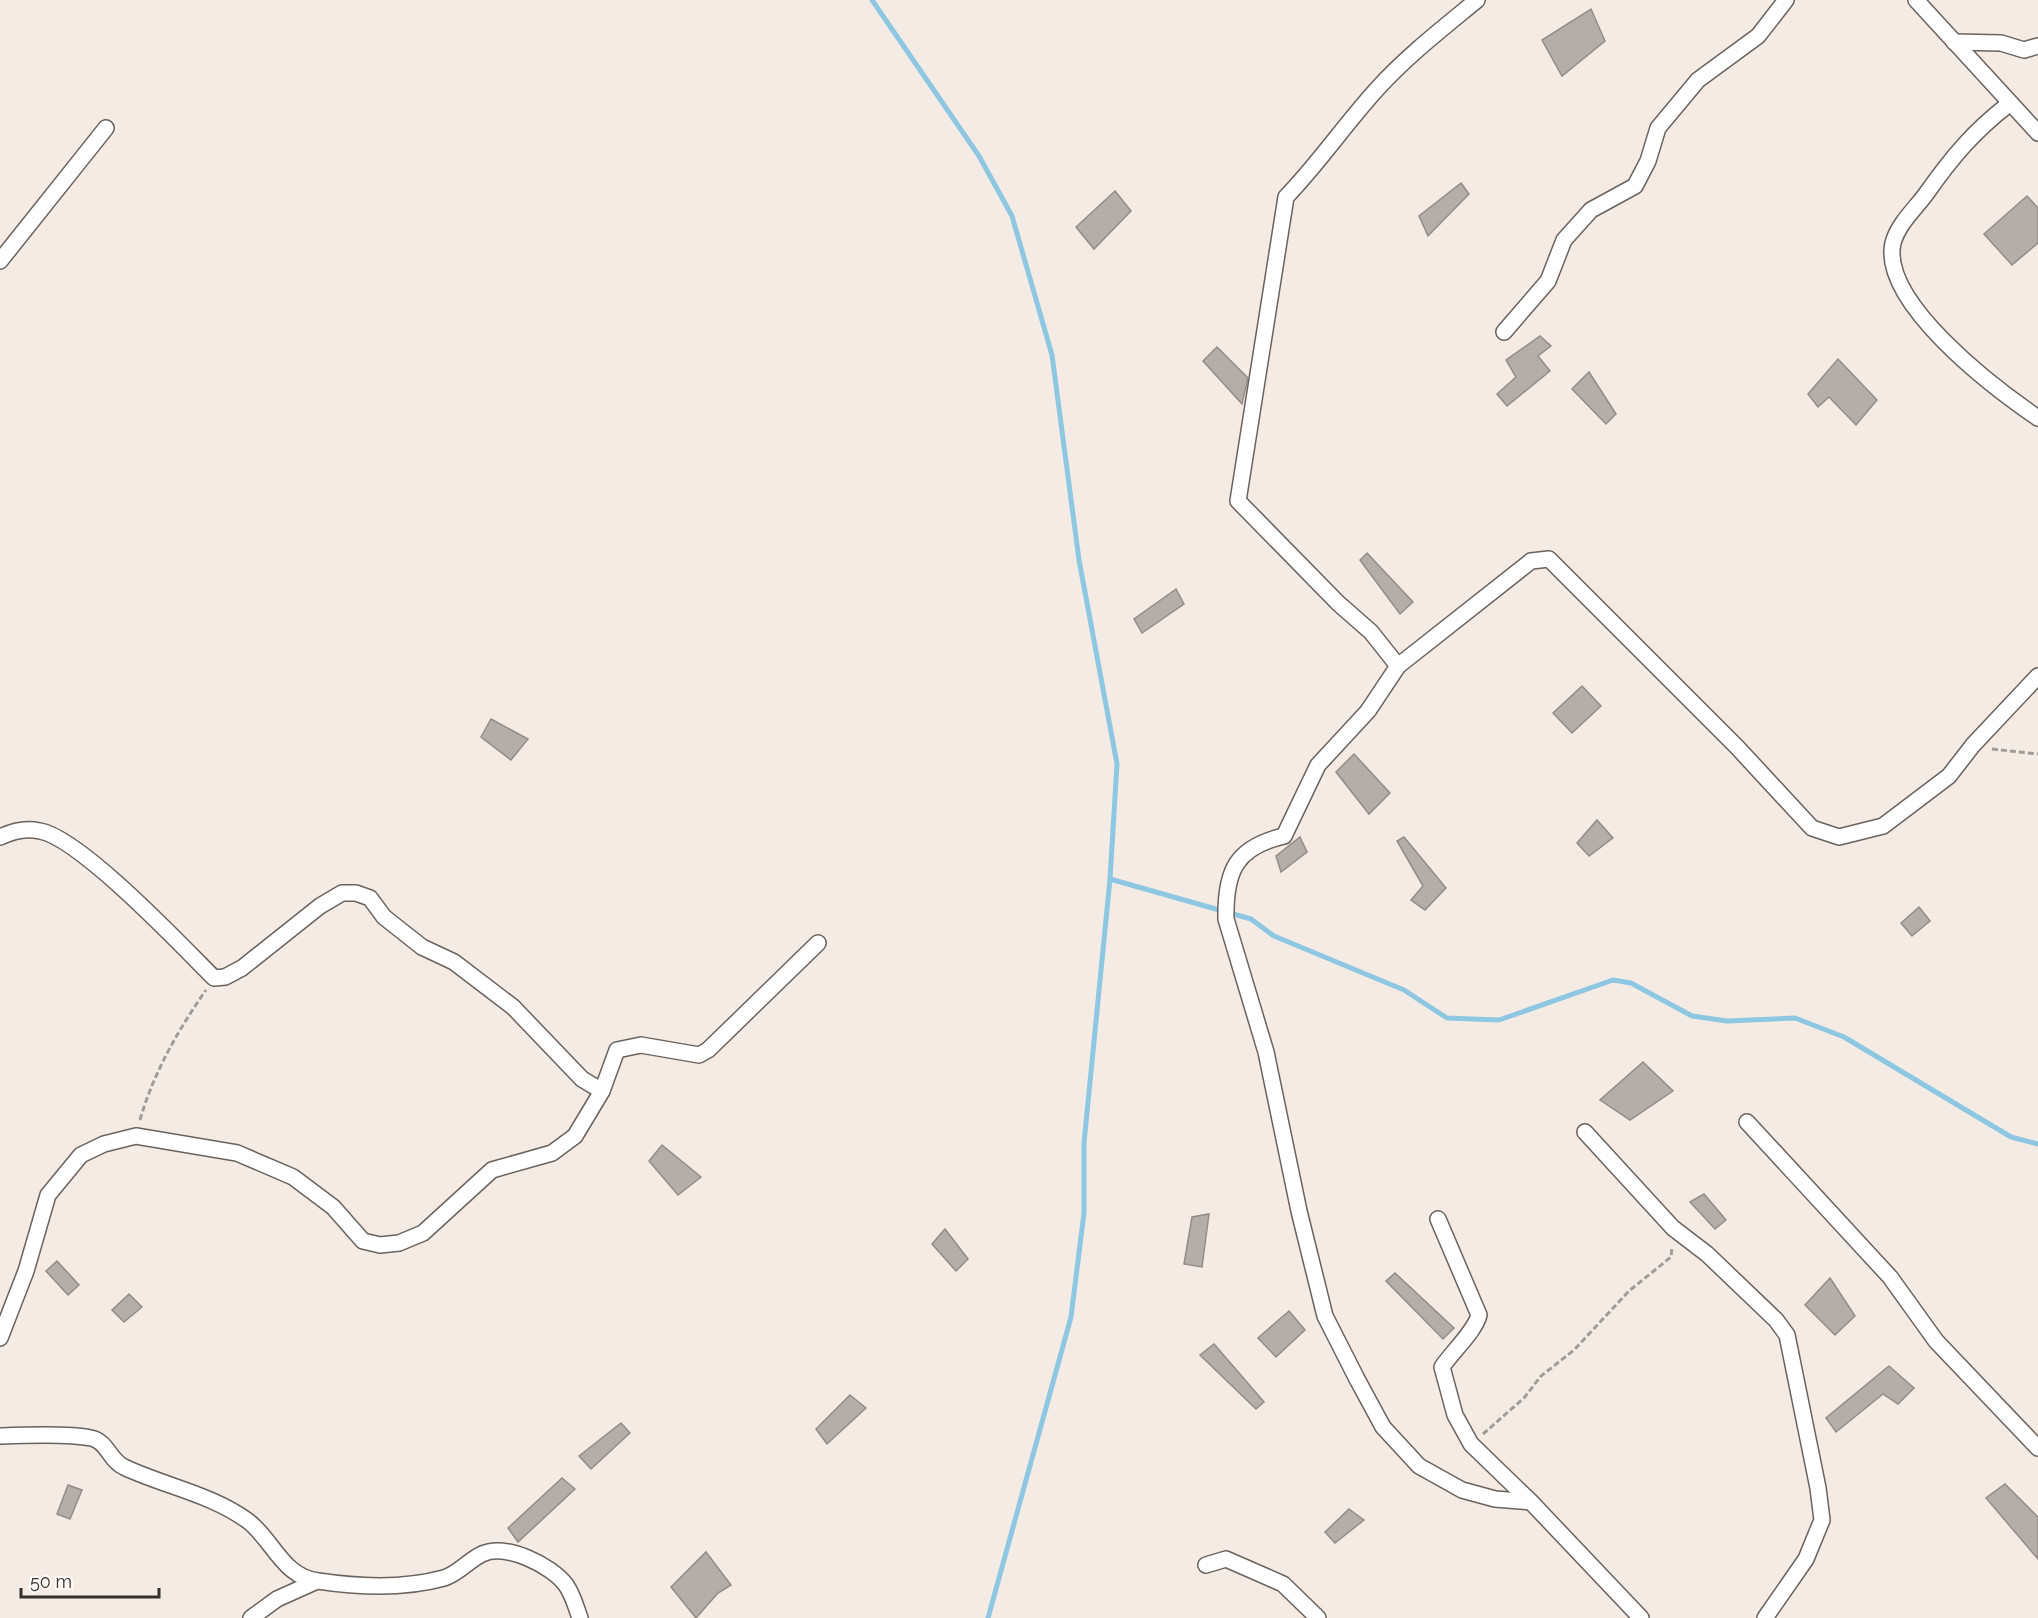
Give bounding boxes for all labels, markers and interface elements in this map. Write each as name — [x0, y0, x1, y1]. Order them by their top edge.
scale bar — [21, 1561, 159, 1599]
text: 50 m — [30, 1571, 72, 1592]

